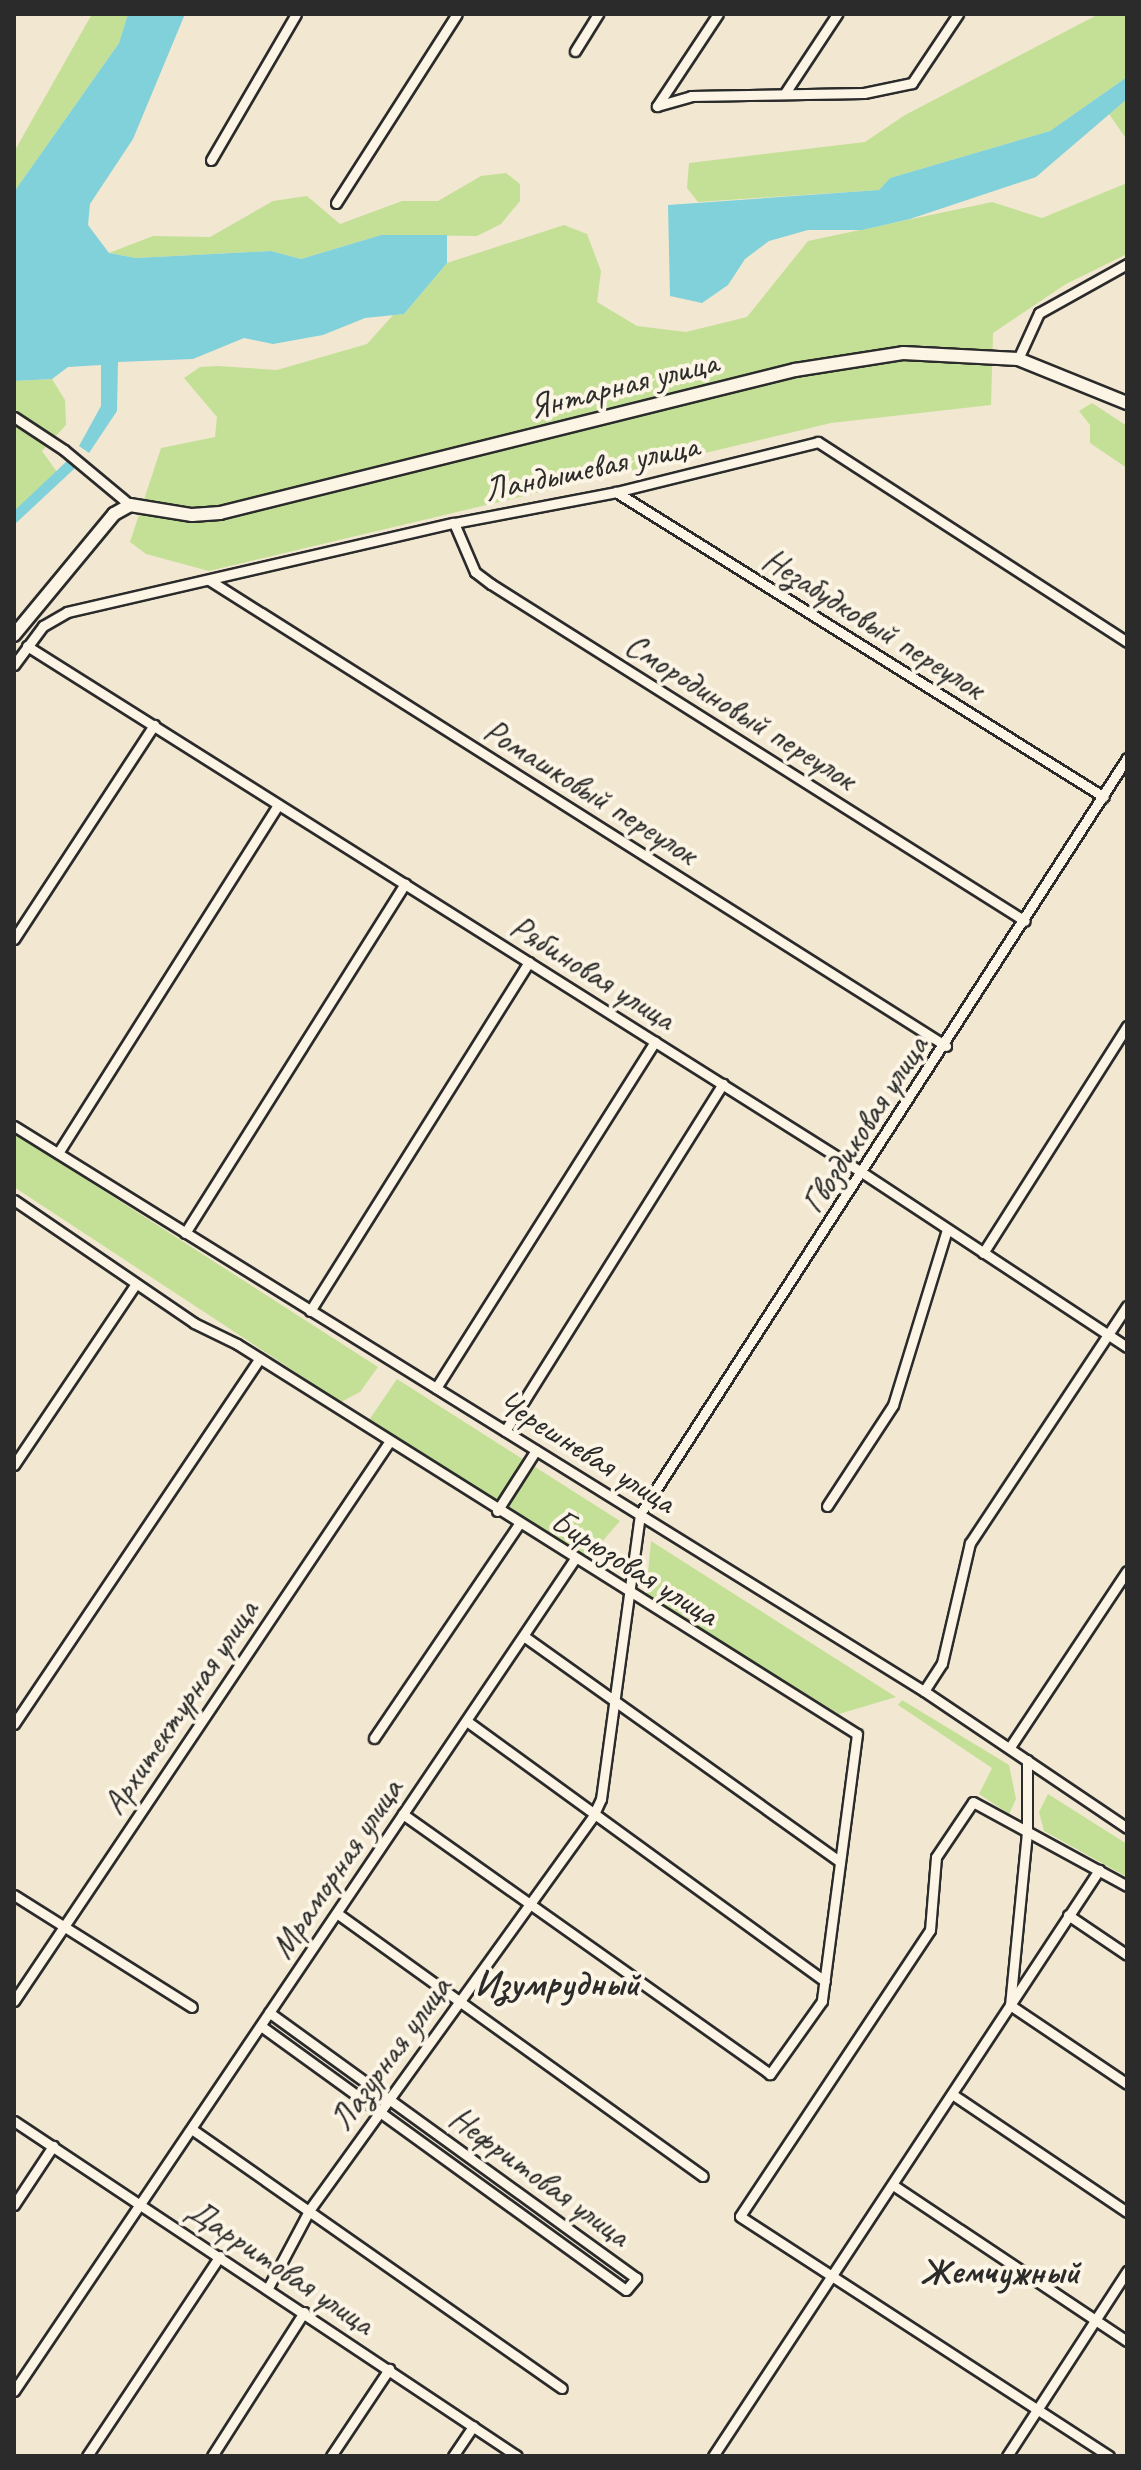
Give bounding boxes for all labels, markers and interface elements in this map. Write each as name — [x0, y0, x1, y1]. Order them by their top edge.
street label: Янтарная улица — [524, 341, 722, 427]
street label: Ландышевая улица — [480, 424, 702, 510]
street label: Незабудковый переулок — [755, 538, 993, 708]
street label: Смородиновый переулок — [618, 624, 864, 798]
street label: Ромашковый переулок — [477, 709, 705, 873]
street label: Рябиновая улица — [502, 905, 684, 1039]
street label: Гвоздиковая улица — [791, 1027, 937, 1221]
street label: Черешневая улица — [489, 1379, 685, 1523]
street label: Бирюзовая улица — [543, 1499, 727, 1635]
street label: Архитектурная улица — [92, 1590, 268, 1824]
street label: Мраморная улица — [260, 1769, 412, 1967]
district label: Изумрудный — [475, 1962, 639, 2006]
street label: Лазурная улица — [320, 1967, 460, 2139]
street label: Нефритовая улица — [440, 2096, 640, 2256]
street label: Дарритовая улица — [178, 2187, 384, 2345]
district label: Жемчужный — [921, 2250, 1079, 2294]

